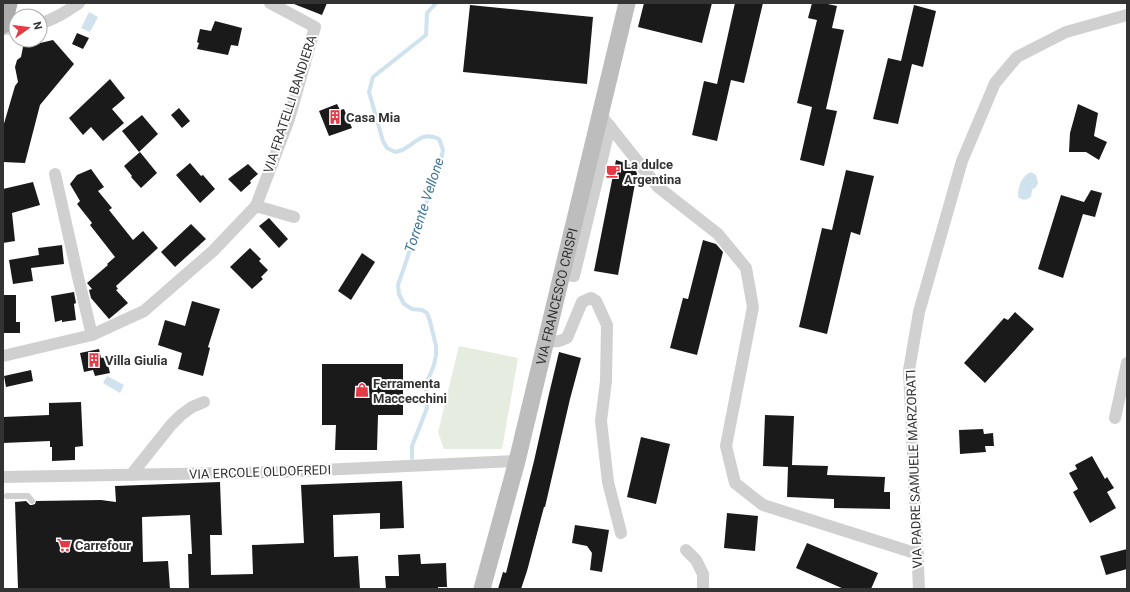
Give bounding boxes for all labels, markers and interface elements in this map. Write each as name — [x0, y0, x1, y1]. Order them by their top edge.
north arrow — [8, 8, 48, 48]
text: N — [30, 20, 45, 31]
street label: VIA FRATELLI BANDIERA — [261, 33, 320, 175]
building icon: Casa Mia — [327, 109, 343, 125]
place label: Casa Mia — [346, 110, 400, 125]
water label: Torrente Vellone — [401, 156, 447, 254]
place label: La dulce Argentina — [624, 157, 681, 187]
cafe icon: La dulce Argentina — [605, 163, 621, 179]
street label: VIA FRANCESCO CRISPI — [533, 226, 580, 366]
building icon: Villa Giulia — [86, 352, 102, 368]
place label: Villa Giulia — [105, 353, 167, 368]
street label: VIA PADRE SAMUELE MARZORATI — [903, 369, 925, 569]
place label: Ferramenta Maccecchini — [373, 376, 447, 406]
shop icon: Ferramenta Maccecchini — [354, 382, 370, 398]
street label: VIA ERCOLE OLDOFREDI — [189, 462, 331, 482]
supermarket icon: Carrefour — [56, 537, 72, 553]
place label: Carrefour — [75, 538, 131, 553]

